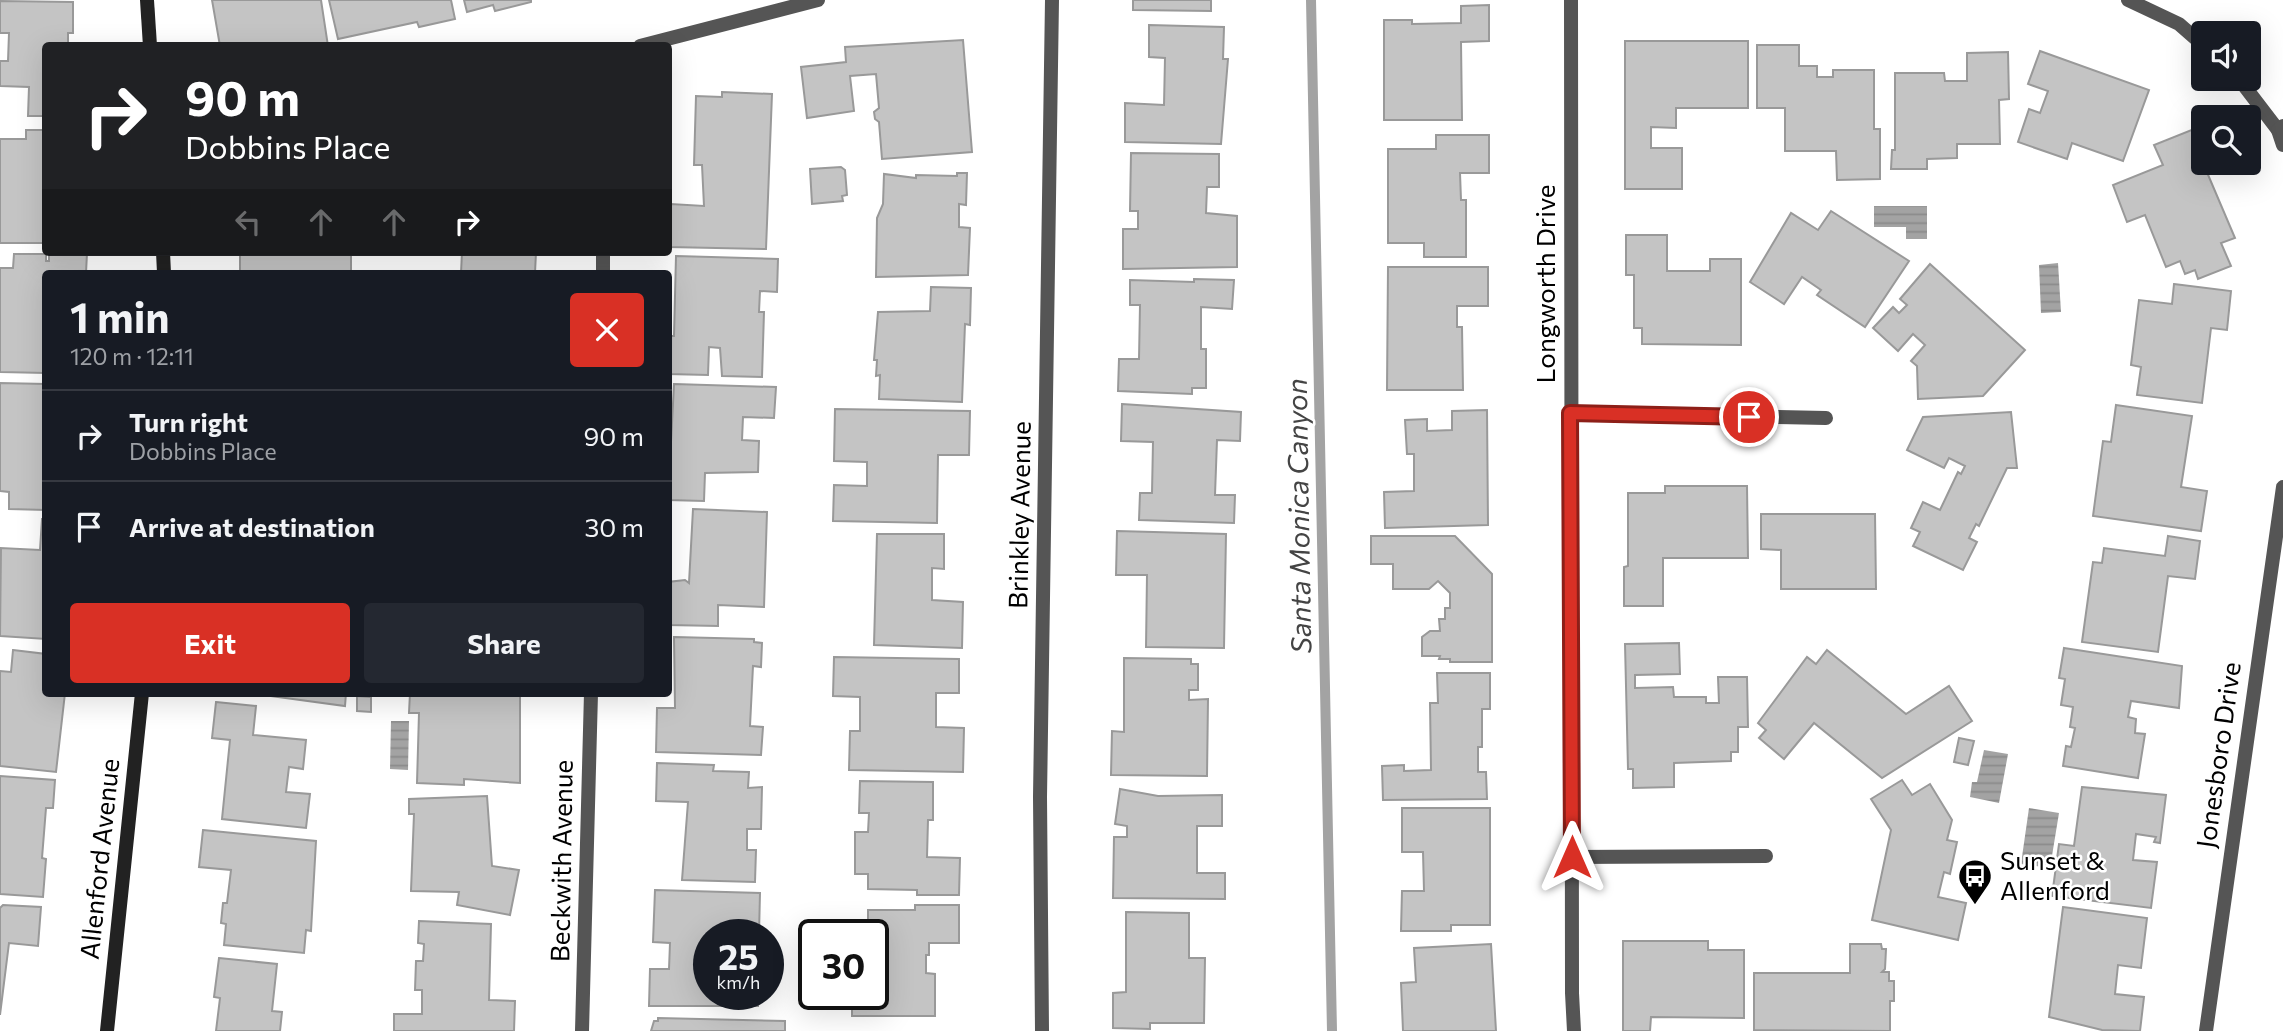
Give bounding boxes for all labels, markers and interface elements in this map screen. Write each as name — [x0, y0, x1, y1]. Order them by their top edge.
map controls — [2191, 21, 2261, 175]
button: sound — [2191, 21, 2261, 91]
text: 90 m — [185, 66, 300, 126]
icon: right — [70, 70, 161, 161]
button: search — [2191, 105, 2261, 175]
text: Dobbins Place — [185, 126, 390, 166]
street label: Longworth Drive — [1529, 184, 1560, 384]
icon: left — [229, 203, 267, 241]
icon: ahead — [302, 203, 340, 241]
icon: ahead — [375, 203, 413, 241]
icon: right — [448, 203, 486, 241]
text: 1 min — [70, 290, 170, 342]
button: close — [570, 293, 644, 367]
text: 120 m · 12:11 — [70, 342, 194, 370]
water label: Santa Monica Canyon — [1279, 378, 1317, 654]
pin — [1719, 387, 1779, 447]
icon: arrive — [1730, 398, 1768, 436]
text: Turn right — [129, 406, 248, 437]
icon: right — [70, 417, 108, 455]
text: 90 m — [584, 420, 644, 451]
street label: Brinkley Avenue — [1001, 421, 1036, 609]
text: Dobbins Place — [129, 437, 277, 465]
icon: arrive — [70, 508, 108, 546]
text: Arrive at destination — [129, 511, 375, 542]
text: 30 m — [585, 511, 644, 542]
button: Exit — [70, 603, 350, 683]
button: Share — [364, 603, 644, 683]
street label: Jonesboro Drive — [2189, 660, 2246, 850]
street label: Allenford Avenue — [73, 757, 124, 961]
street label: Beckwith Avenue — [543, 760, 578, 962]
position arrow — [1535, 820, 1609, 894]
place label: Sunset & Allenford — [2000, 844, 2110, 905]
bus stop icon: Sunset & Allenford — [1956, 857, 1994, 906]
speed limit sign: 30 — [798, 919, 889, 1010]
text: 25 — [718, 934, 759, 977]
text: km/h — [717, 971, 760, 993]

